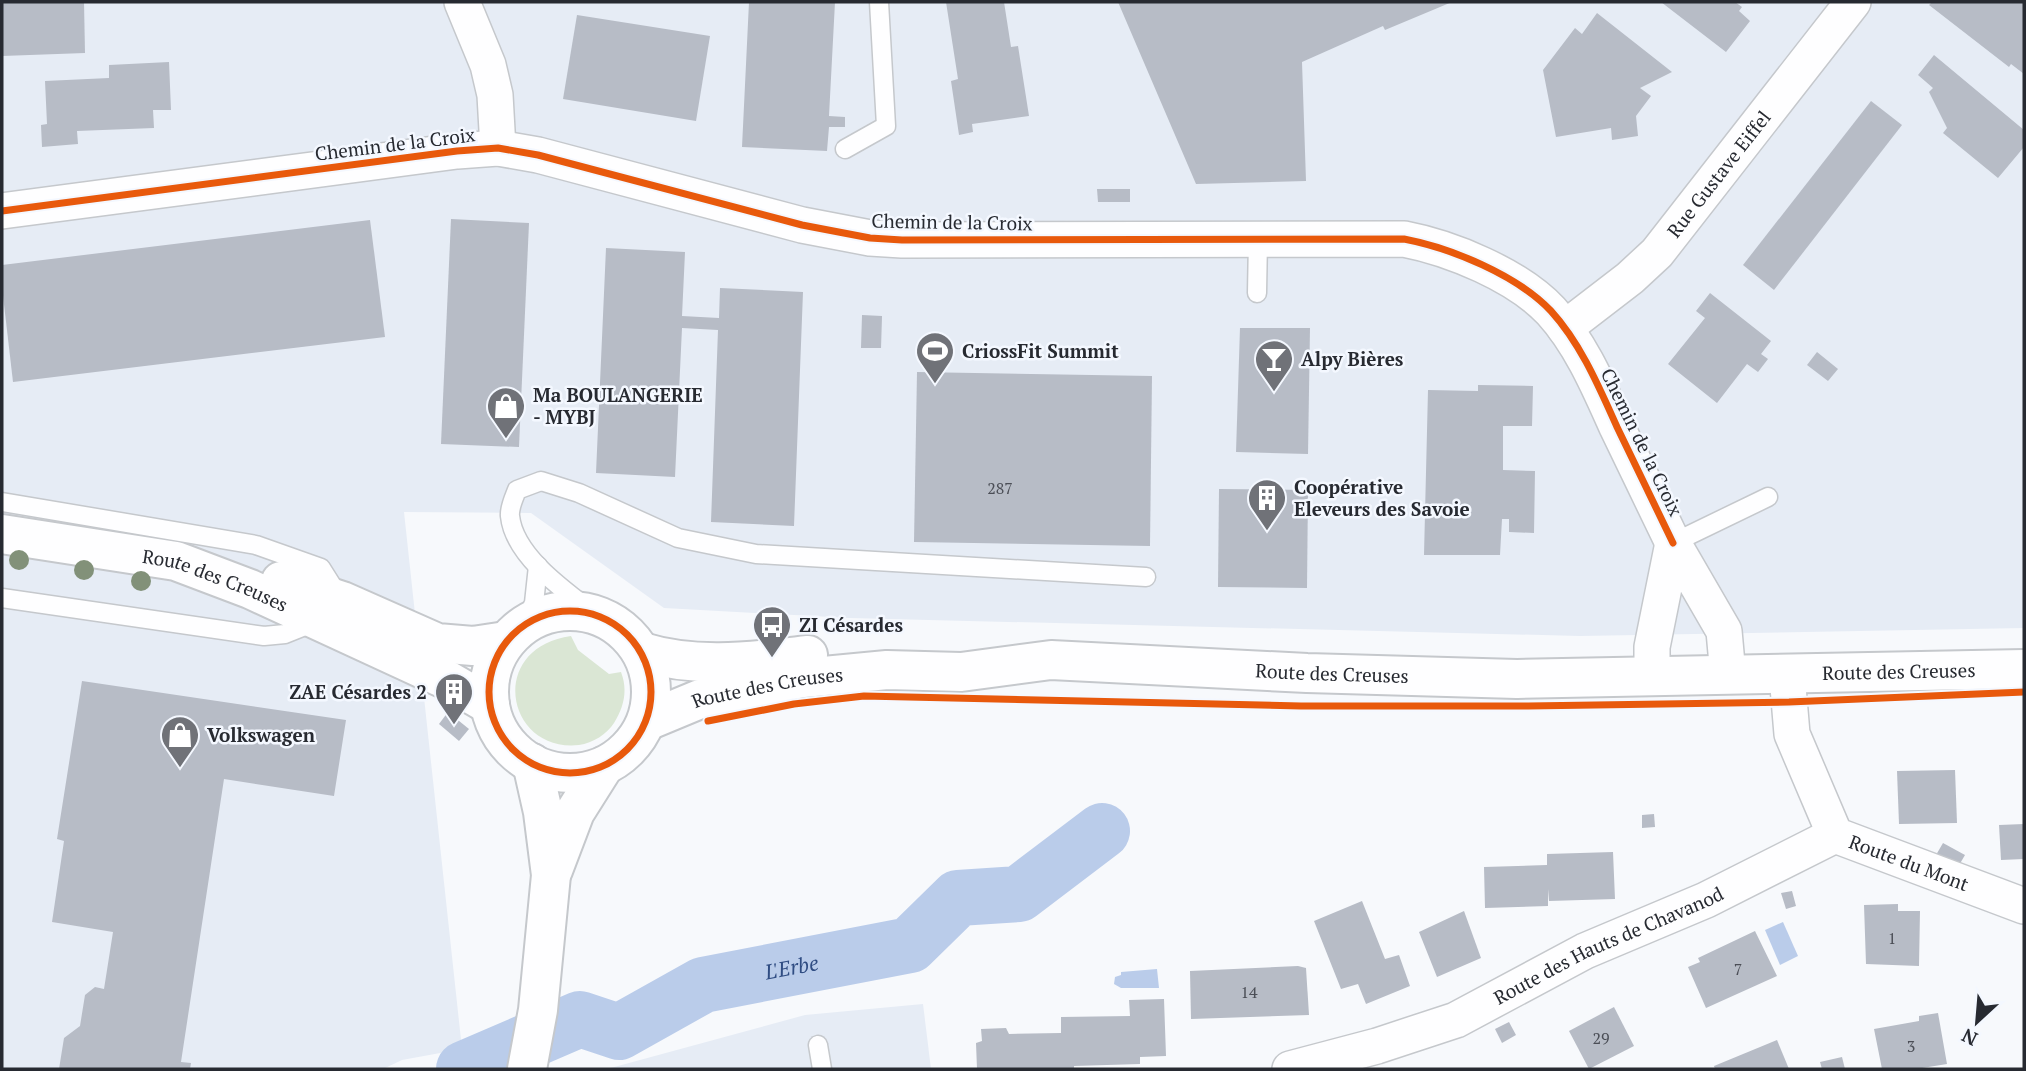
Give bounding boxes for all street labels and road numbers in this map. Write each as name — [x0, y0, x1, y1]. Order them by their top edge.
street label: Rue Gustave Eiffel — [1661, 105, 1776, 242]
street label: Chemin de la Croix — [313, 121, 477, 166]
street label: Chemin de la Croix — [871, 208, 1033, 235]
street label: Chemin de la Croix — [1596, 364, 1689, 520]
street label: Route des Creuses — [141, 543, 292, 617]
street label: Route des Creuses — [1255, 657, 1409, 688]
street label: Route des Creuses — [1822, 657, 1976, 685]
street label: Route des Creuses — [688, 661, 844, 713]
street label: Route du Mont — [1846, 828, 1972, 896]
street label: Route des Hauts de Chavanod — [1489, 880, 1728, 1010]

